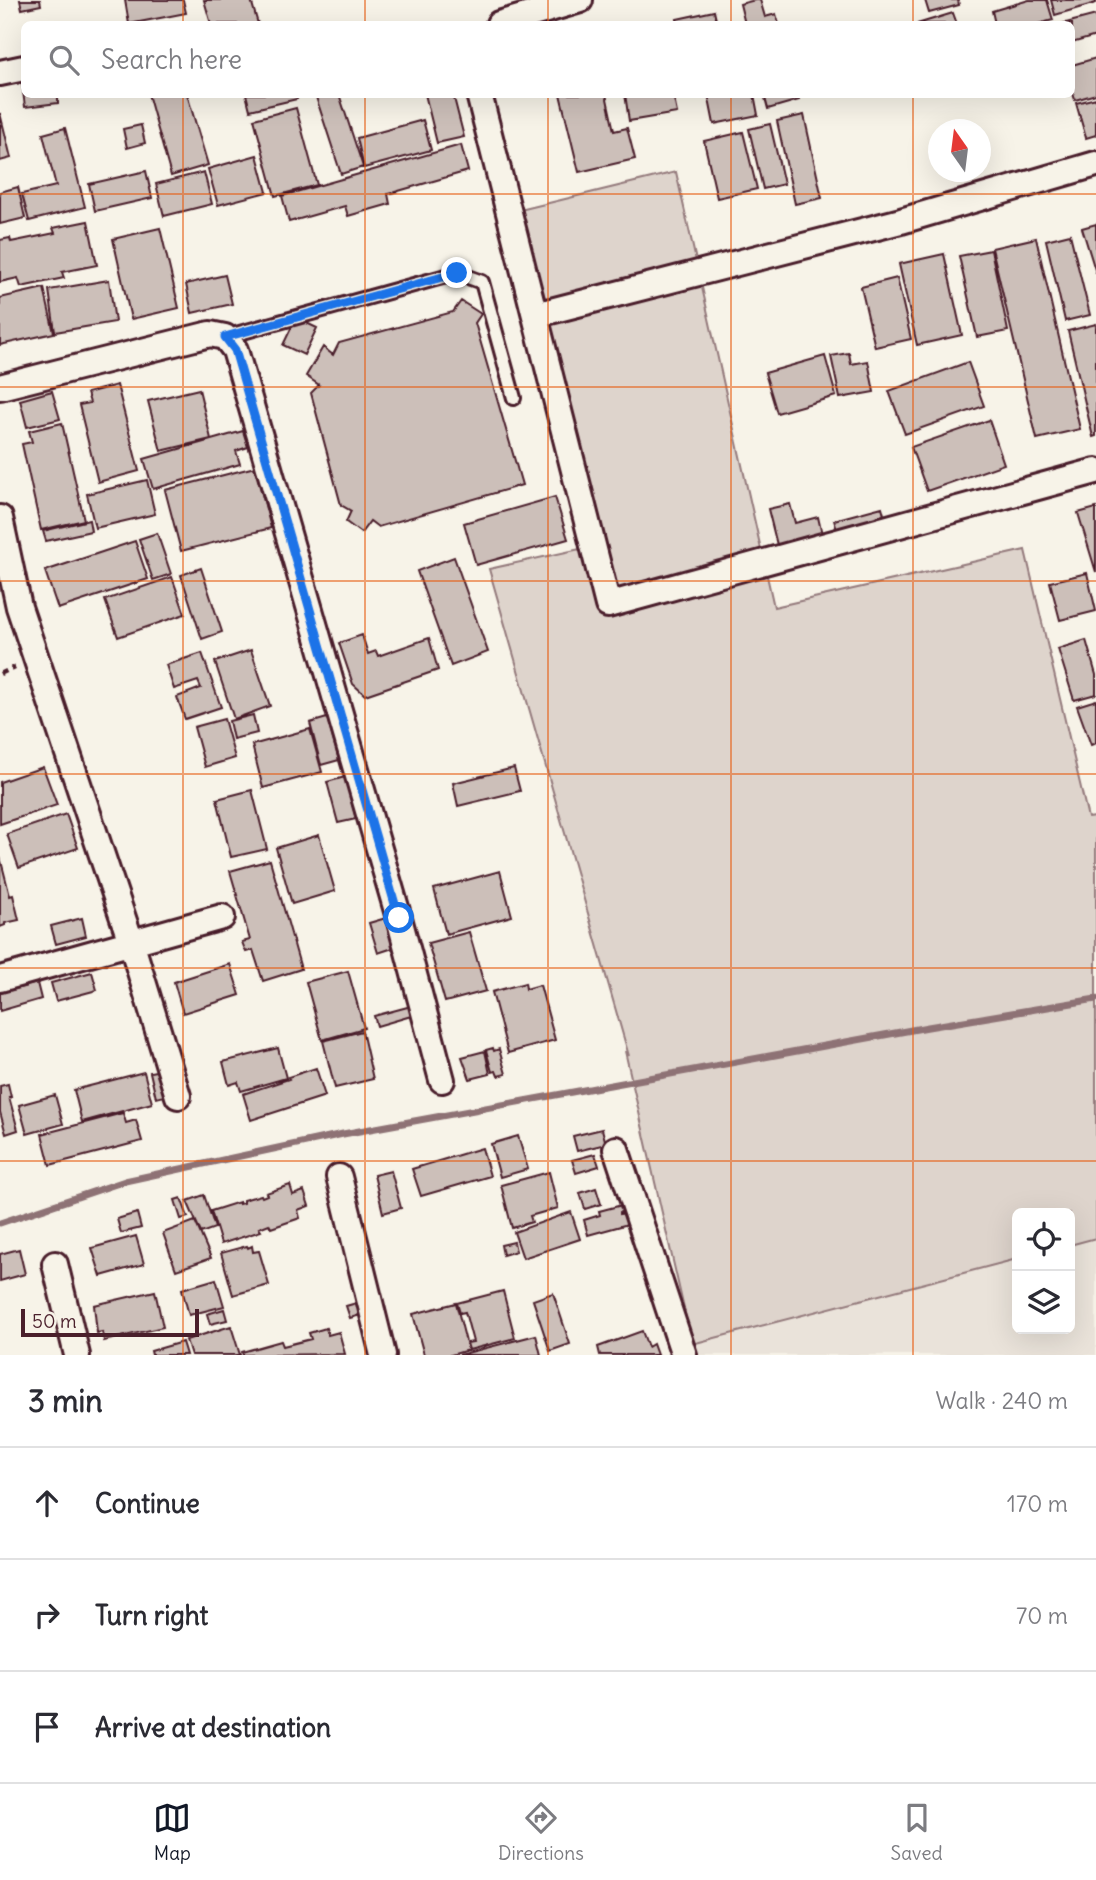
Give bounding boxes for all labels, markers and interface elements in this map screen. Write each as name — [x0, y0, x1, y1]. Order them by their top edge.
search box — [21, 21, 1075, 98]
icon: search — [45, 41, 83, 79]
text: Search here — [101, 43, 242, 76]
north arrow — [928, 119, 991, 182]
route end — [441, 257, 472, 288]
route start — [383, 902, 414, 933]
map controls — [1012, 1208, 1075, 1334]
button: locate — [1012, 1208, 1075, 1271]
button: layers — [1012, 1271, 1075, 1334]
scale bar — [21, 1306, 200, 1338]
text: 50 m — [32, 1309, 77, 1333]
text: 3 min — [28, 1382, 103, 1420]
text: Walk · 240 m — [935, 1386, 1068, 1415]
icon: ahead — [28, 1484, 66, 1522]
text: Continue — [95, 1487, 200, 1520]
text: 170 m — [1007, 1489, 1068, 1518]
icon: right — [28, 1596, 66, 1634]
text: Turn right — [95, 1599, 208, 1632]
text: 70 m — [1016, 1601, 1068, 1630]
icon: arrive — [28, 1708, 66, 1746]
text: Arrive at destination — [95, 1711, 331, 1744]
tab: Map — [153, 1799, 191, 1865]
tab: Directions — [498, 1799, 584, 1865]
tab: Saved — [891, 1799, 943, 1865]

